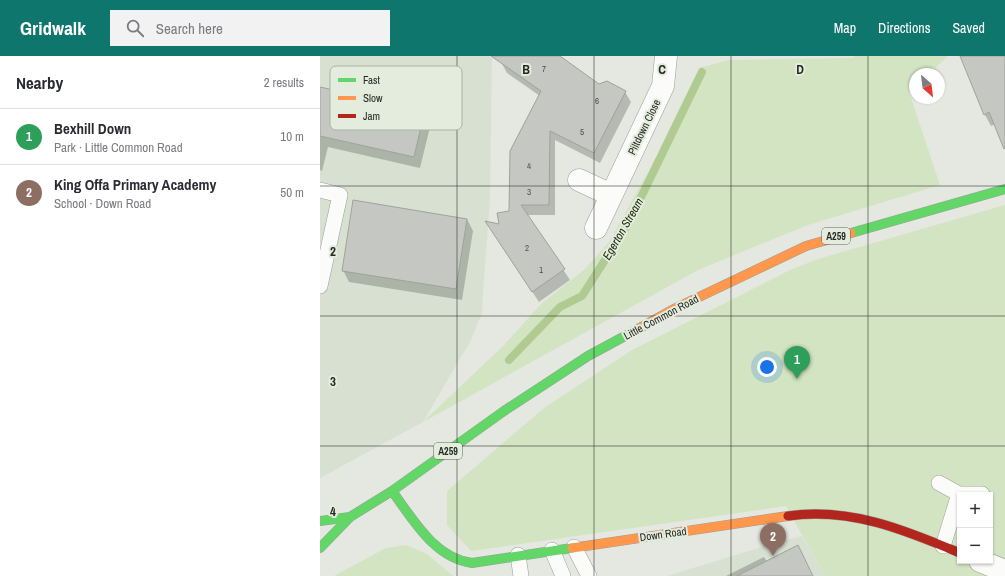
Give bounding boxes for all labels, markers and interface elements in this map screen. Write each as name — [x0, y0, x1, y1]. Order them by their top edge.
search box — [110, 10, 390, 46]
text: Gridwalk — [20, 15, 86, 41]
icon: search — [124, 17, 146, 39]
text: Search here — [156, 18, 223, 39]
text: Map — [834, 19, 856, 37]
text: Directions — [878, 19, 930, 37]
text: Saved — [952, 19, 985, 37]
text: B — [522, 61, 530, 78]
text: C — [658, 61, 666, 78]
text: D — [796, 61, 804, 78]
house number: 7 — [542, 63, 546, 75]
legend — [330, 66, 462, 130]
north arrow — [909, 68, 945, 104]
text: Nearby — [16, 71, 63, 94]
text: Fast — [363, 73, 381, 87]
text: 2 results — [264, 74, 304, 91]
text: Slow — [363, 91, 383, 105]
house number: 6 — [595, 95, 599, 107]
street label: Piltdown Close — [625, 97, 663, 157]
text: Jam — [363, 109, 380, 123]
text: Bexhill Down — [54, 118, 131, 139]
house number: 5 — [580, 126, 584, 138]
text: 1 — [26, 128, 32, 145]
text: 10 m — [280, 128, 304, 145]
text: Park · Little Common Road — [54, 139, 183, 156]
house number: 4 — [527, 160, 531, 172]
text: King Offa Primary Academy — [54, 174, 216, 195]
text: 2 — [26, 184, 32, 201]
text: 50 m — [280, 184, 304, 201]
house number: 3 — [527, 186, 531, 198]
text: School · Down Road — [54, 195, 151, 212]
water label: Egerton Stream — [599, 195, 647, 263]
road number: A259 — [822, 228, 850, 244]
house number: 2 — [525, 242, 529, 254]
text: 2 — [330, 243, 336, 260]
house number: 1 — [539, 264, 543, 276]
street label: Little Common Road — [621, 291, 701, 343]
pin: 1 — [784, 346, 810, 379]
your location — [757, 357, 777, 377]
text: 3 — [330, 373, 336, 390]
road number: A259 — [434, 443, 462, 459]
map controls — [957, 492, 993, 564]
button: + — [957, 492, 993, 528]
text: 4 — [330, 503, 336, 520]
pin: 2 — [760, 523, 786, 556]
street label: Down Road — [639, 524, 687, 544]
button: − — [957, 528, 993, 564]

